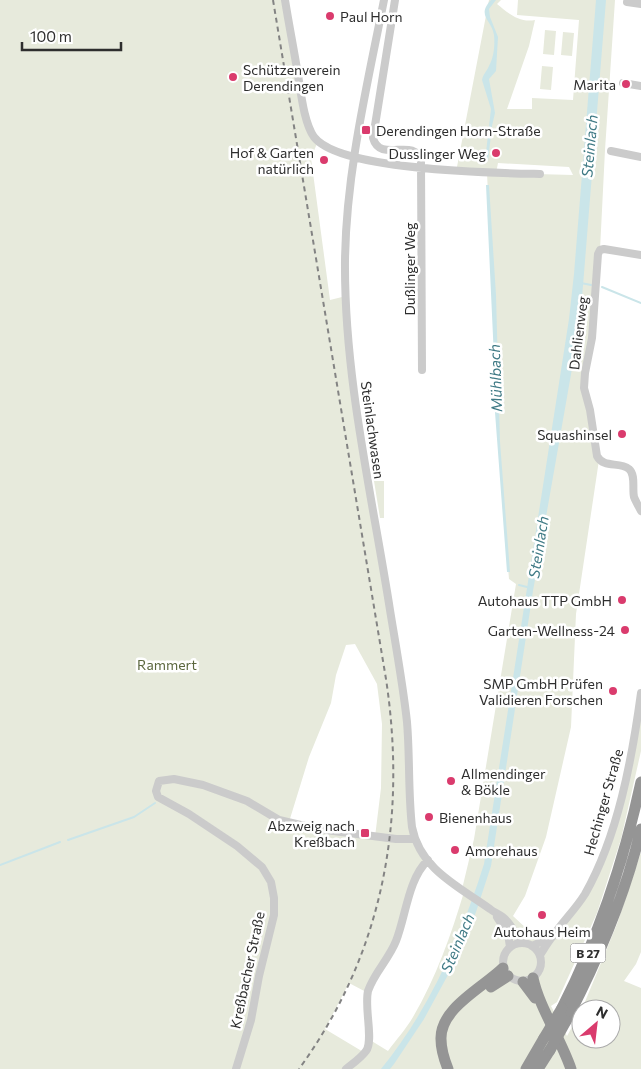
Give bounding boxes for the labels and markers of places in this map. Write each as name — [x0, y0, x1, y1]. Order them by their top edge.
place label: Paul Horn — [340, 8, 403, 25]
marker: Paul Horn — [324, 10, 336, 22]
place label: Schützenverein Derendingen — [243, 61, 341, 94]
marker: Schützenverein Derendingen — [227, 71, 239, 83]
place label: Marita — [573, 76, 616, 93]
marker: Marita — [620, 78, 632, 90]
place label: Derendingen Horn-Straße — [376, 122, 541, 139]
marker: Derendingen Horn-Straße — [360, 124, 372, 136]
place label: Hof & Garten natürlich — [230, 144, 314, 177]
place label: Dusslinger Weg — [389, 145, 486, 162]
marker: Dusslinger Weg — [490, 147, 502, 159]
marker: Hof & Garten natürlich — [318, 154, 330, 166]
place label: Squashinsel — [537, 426, 612, 443]
marker: Squashinsel — [616, 428, 628, 440]
place label: Autohaus TTP GmbH — [478, 592, 612, 609]
marker: Autohaus TTP GmbH — [616, 594, 628, 606]
place label: Garten-Wellness-24 — [488, 622, 616, 639]
marker: Garten-Wellness-24 — [619, 624, 631, 636]
place label: SMP GmbH Prüfen Validieren Forschen — [479, 675, 603, 708]
marker: SMP GmbH Prüfen Validieren Forschen — [607, 685, 619, 697]
place label: Allmendinger & Bökle — [461, 765, 546, 798]
marker: Allmendinger & Bökle — [445, 775, 457, 787]
place label: Bienenhaus — [439, 809, 512, 826]
marker: Bienenhaus — [423, 811, 435, 823]
place label: Abzweig nach Kreßbach — [268, 817, 355, 850]
marker: Abzweig nach Kreßbach — [359, 827, 371, 839]
place label: Amorehaus — [465, 842, 538, 859]
marker: Amorehaus — [449, 844, 461, 856]
marker: Autohaus Heim — [536, 909, 548, 921]
place label: Autohaus Heim — [493, 923, 591, 940]

